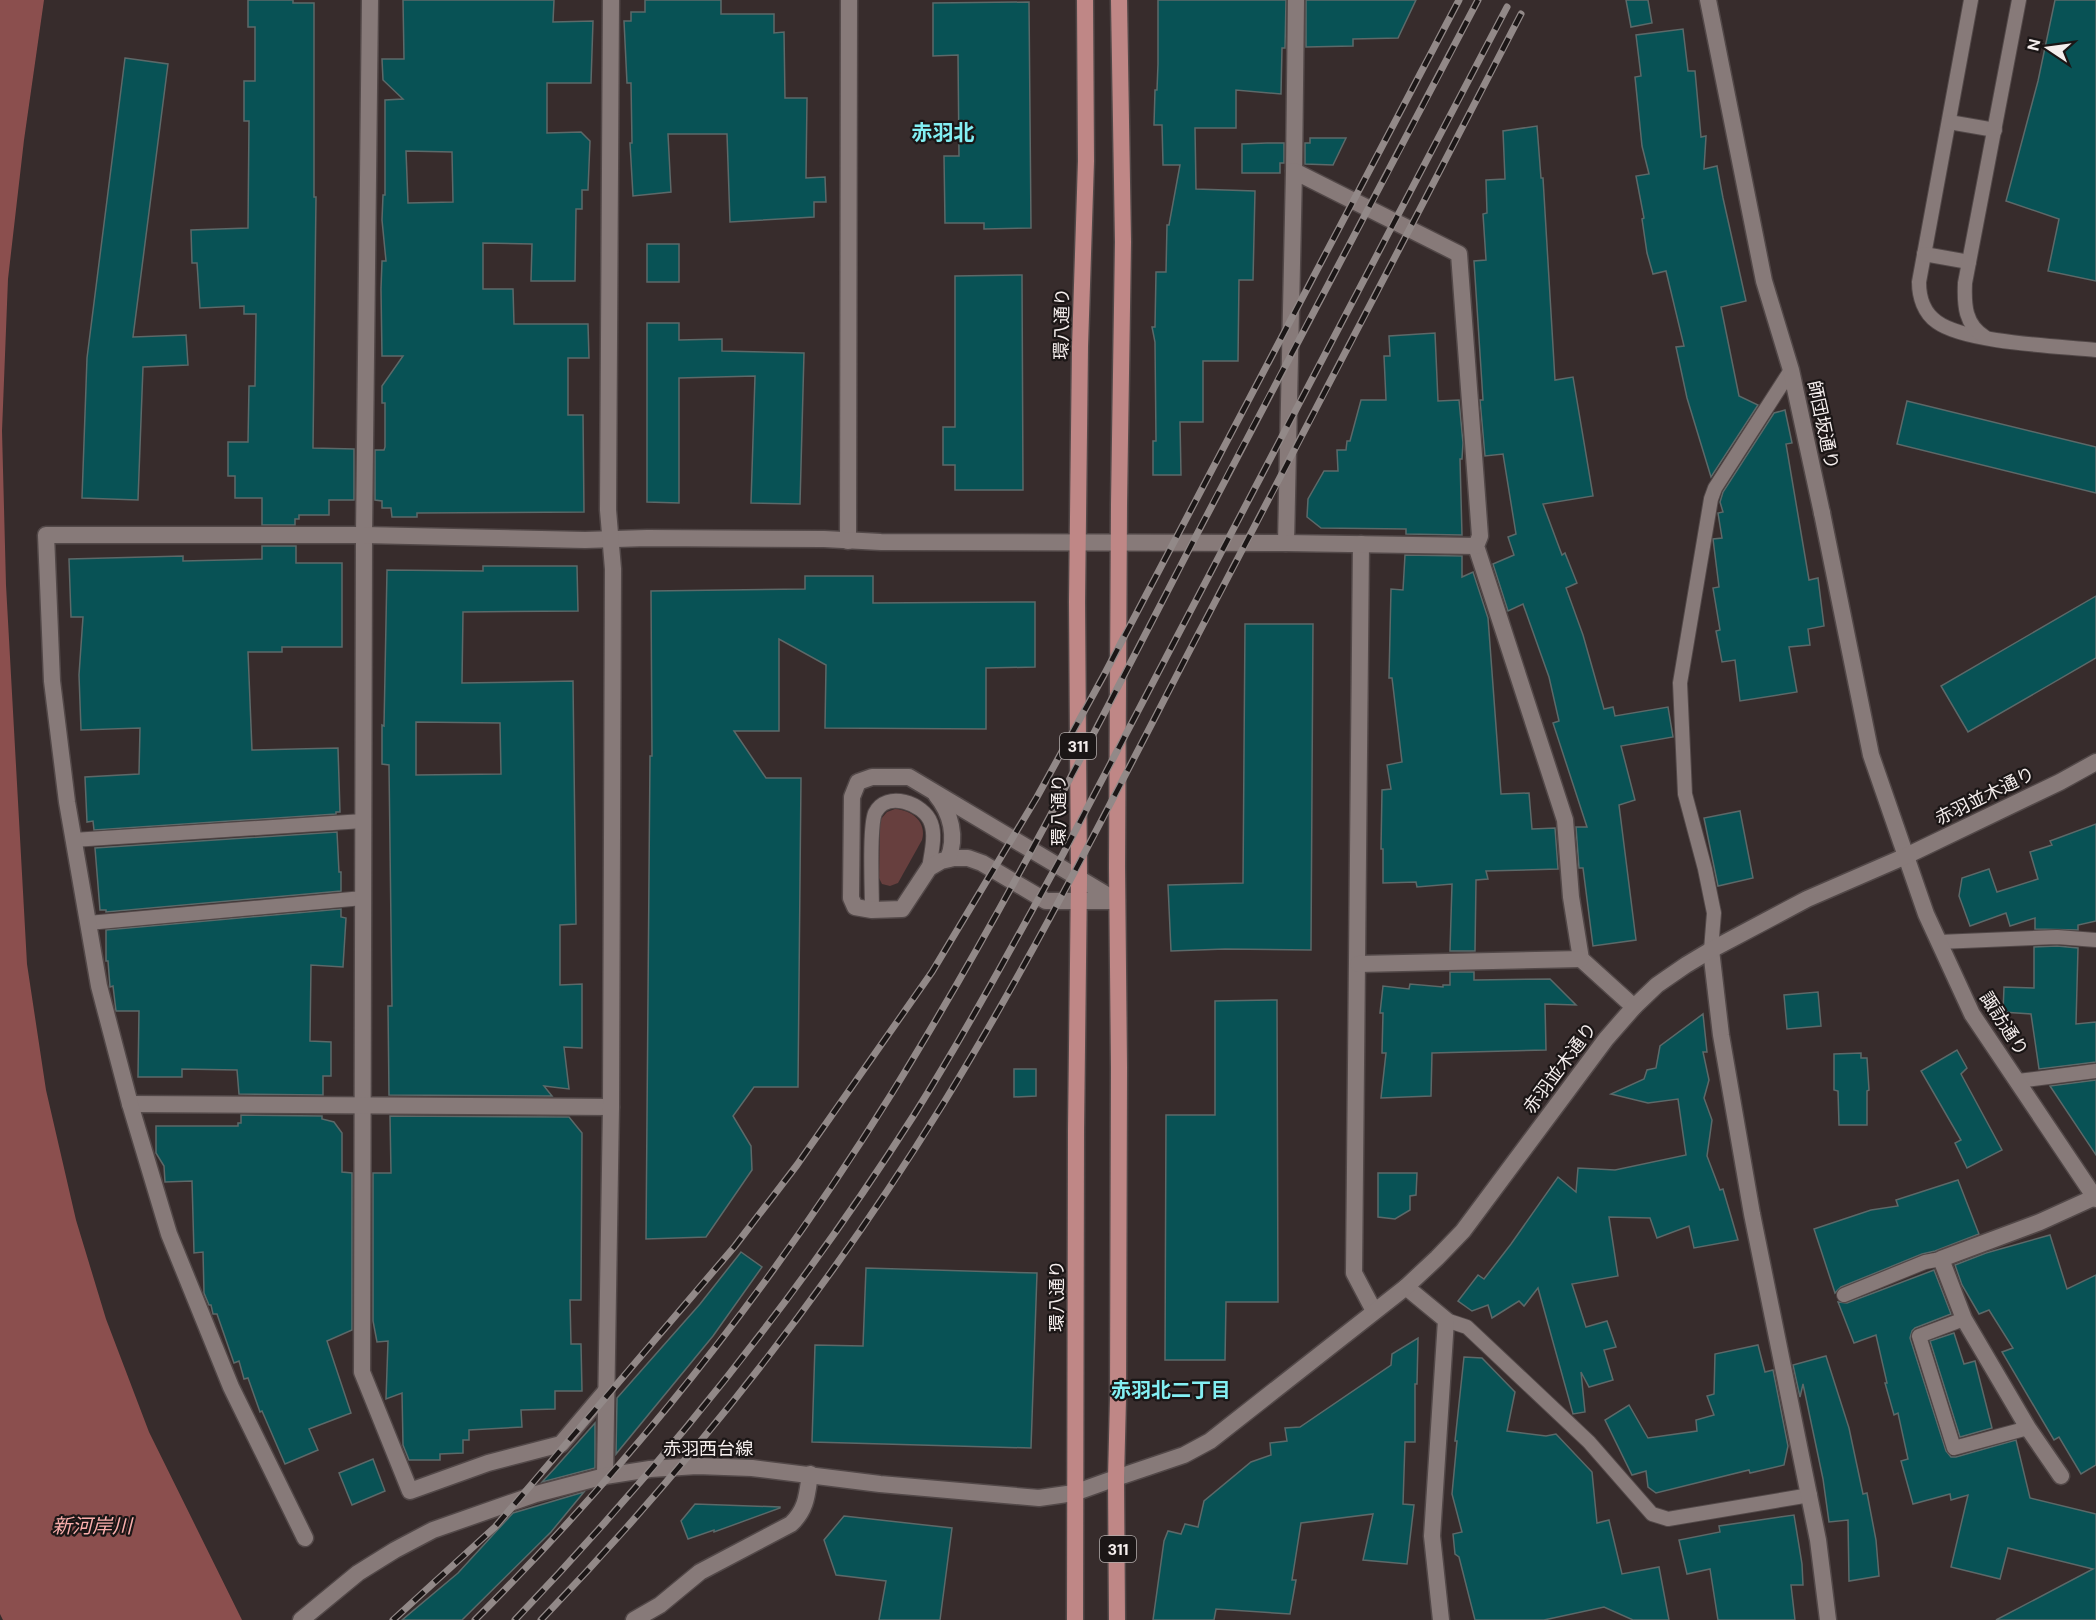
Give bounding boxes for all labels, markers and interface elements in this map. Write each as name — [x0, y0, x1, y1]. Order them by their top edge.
north arrow — [2018, 18, 2078, 78]
text: N — [2022, 37, 2045, 53]
district label: 赤羽北 — [912, 119, 975, 147]
street label: 環八通り — [1049, 288, 1075, 360]
street label: 師団坂通り — [1802, 378, 1844, 472]
road number: 311 — [1060, 733, 1096, 759]
street label: 赤羽並木通り — [1931, 762, 2039, 830]
street label: 環八通り — [1047, 774, 1071, 846]
street label: 諏訪通り — [1974, 987, 2034, 1061]
street label: 赤羽並木通り — [1518, 1018, 1602, 1118]
street label: 環八通り — [1045, 1260, 1069, 1332]
district label: 赤羽北二丁目 — [1111, 1377, 1231, 1403]
street label: 赤羽西台線 — [663, 1437, 753, 1461]
water label: 新河岸川 — [52, 1513, 134, 1539]
road number: 311 — [1100, 1536, 1136, 1562]

